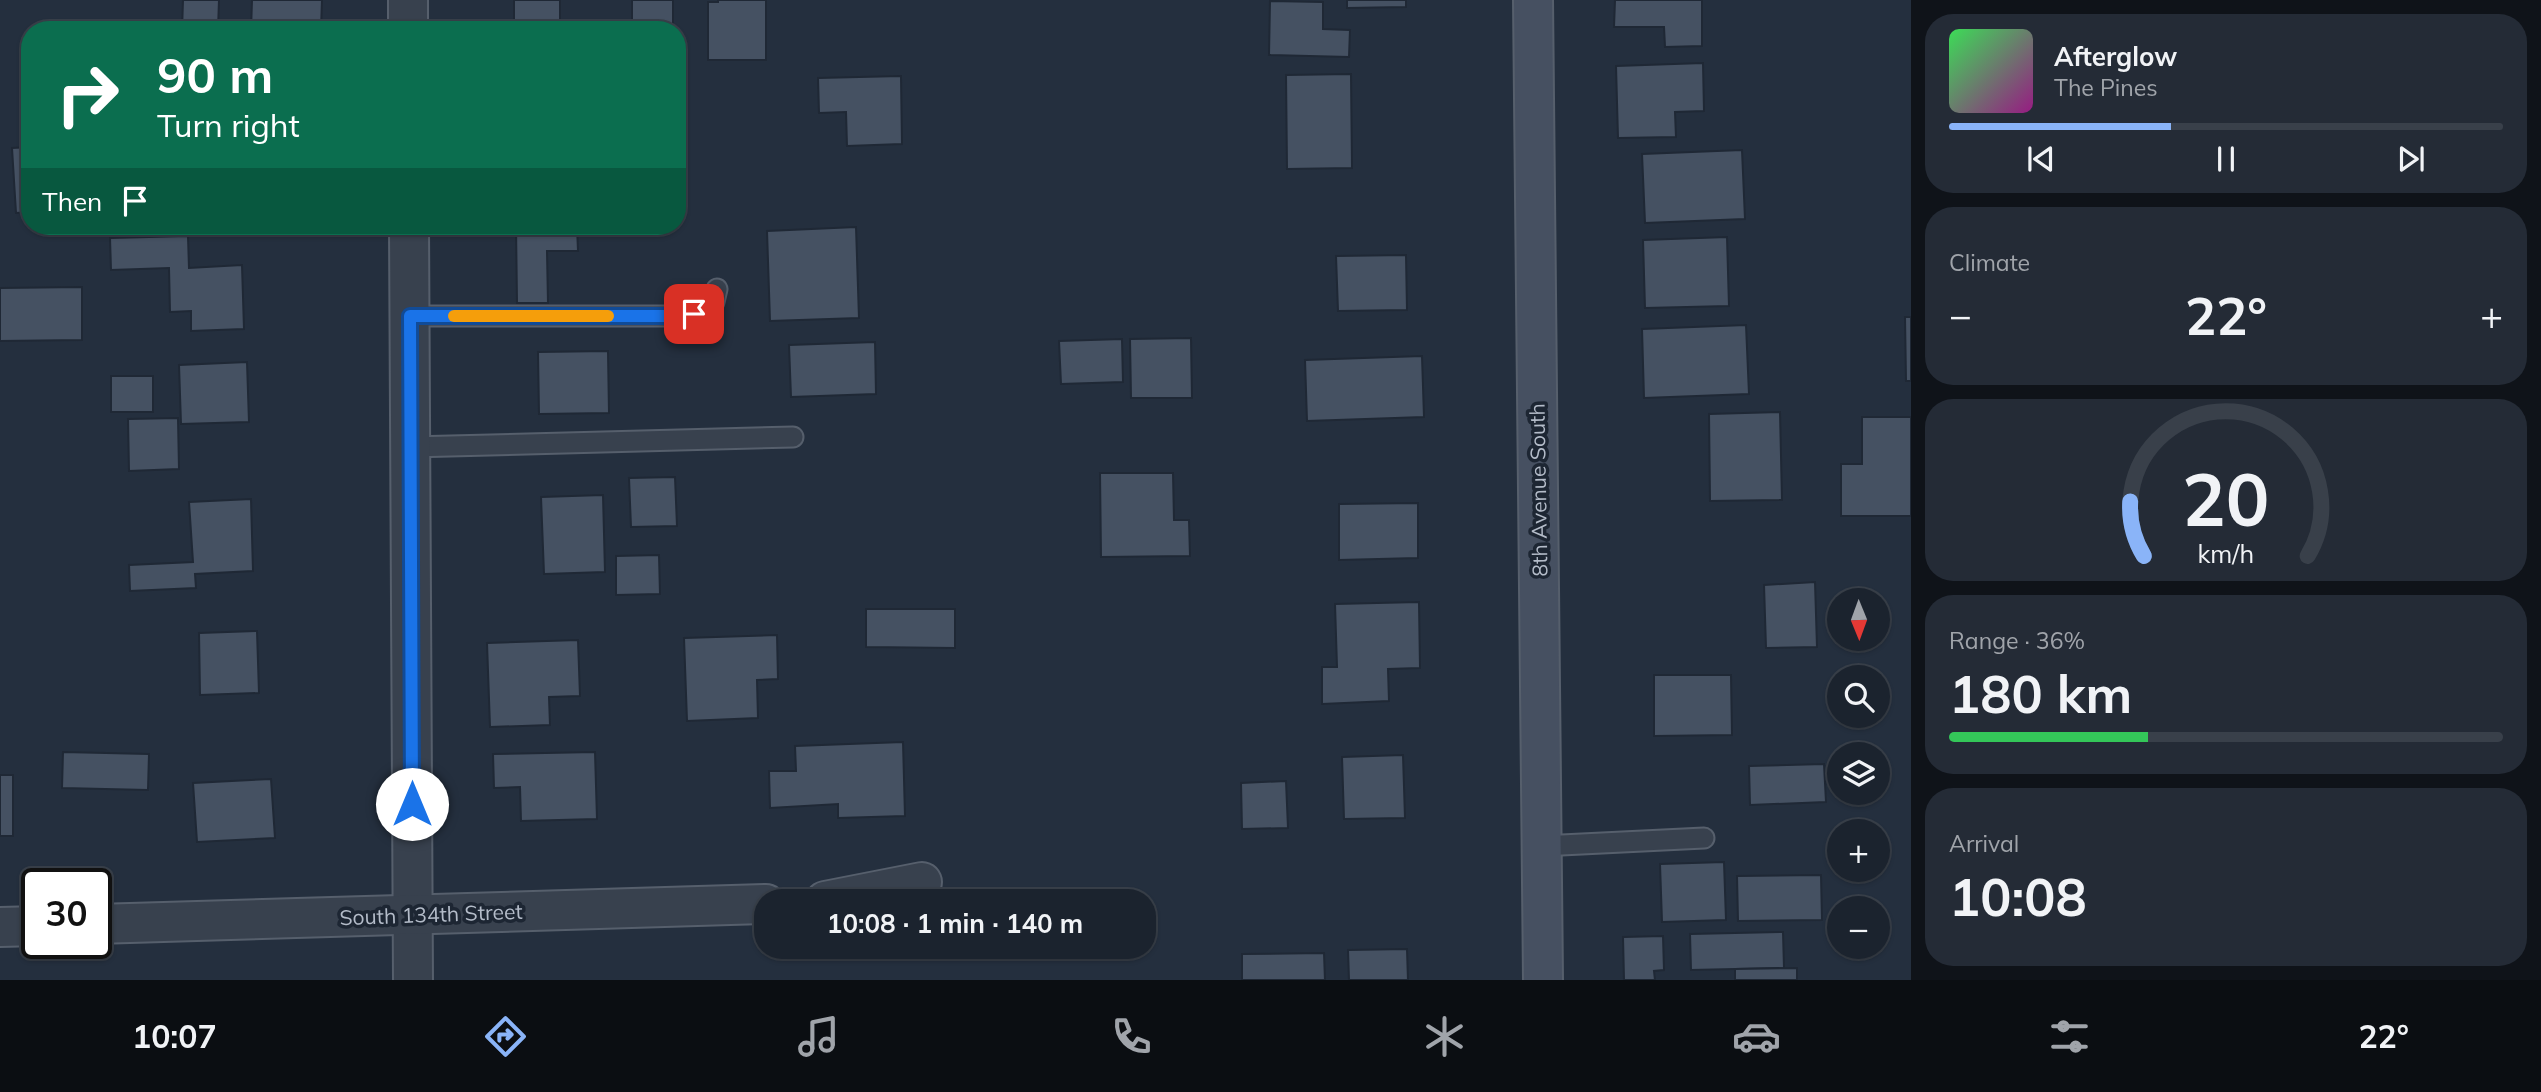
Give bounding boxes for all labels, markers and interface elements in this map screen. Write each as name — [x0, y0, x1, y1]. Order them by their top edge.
text: Afterglow — [2054, 40, 2177, 73]
text: 90 m — [157, 44, 273, 105]
icon: right — [42, 49, 133, 140]
text: The Pines — [2054, 73, 2158, 102]
text: Turn right — [157, 105, 300, 145]
icon: previous — [2022, 140, 2060, 178]
icon: pause — [2207, 140, 2245, 178]
icon: next — [2392, 140, 2430, 178]
icon: arrive — [116, 182, 154, 220]
text: Then — [42, 185, 102, 218]
text: Climate — [1949, 248, 2030, 277]
text: 22° — [2185, 283, 2267, 348]
pin — [664, 284, 724, 344]
text: − — [1949, 291, 1972, 339]
text: + — [2480, 291, 2503, 339]
icon: arrive — [675, 295, 713, 333]
street label: 8th Avenue South — [1523, 403, 1553, 577]
text: 20 — [2182, 453, 2270, 544]
text: km/h — [2198, 538, 2254, 569]
north arrow — [1827, 588, 1890, 651]
map controls — [1827, 588, 1890, 959]
text: Range · 36% — [1949, 626, 2085, 655]
text: 180 km — [1949, 661, 2132, 726]
button: search — [1827, 665, 1890, 728]
button: layers — [1827, 742, 1890, 805]
position arrow — [375, 767, 449, 841]
button: + — [1827, 819, 1890, 882]
text: Arrival — [1949, 829, 2019, 858]
text: 10:08 — [1949, 864, 2087, 929]
speed limit sign: 30 — [21, 868, 112, 959]
button: − — [1827, 896, 1890, 959]
street label: South 134th Street — [339, 898, 523, 930]
text: 10:08 · 1 min · 140 m — [827, 907, 1083, 940]
icon: directions — [481, 1012, 530, 1061]
icon: music — [794, 1012, 843, 1061]
icon: phone — [1107, 1012, 1156, 1061]
icon: climate — [1420, 1012, 1469, 1061]
icon: car — [1732, 1012, 1781, 1061]
icon: filters — [2045, 1012, 2094, 1061]
text: 10:07 — [132, 1016, 217, 1056]
text: 22° — [2358, 1016, 2409, 1056]

